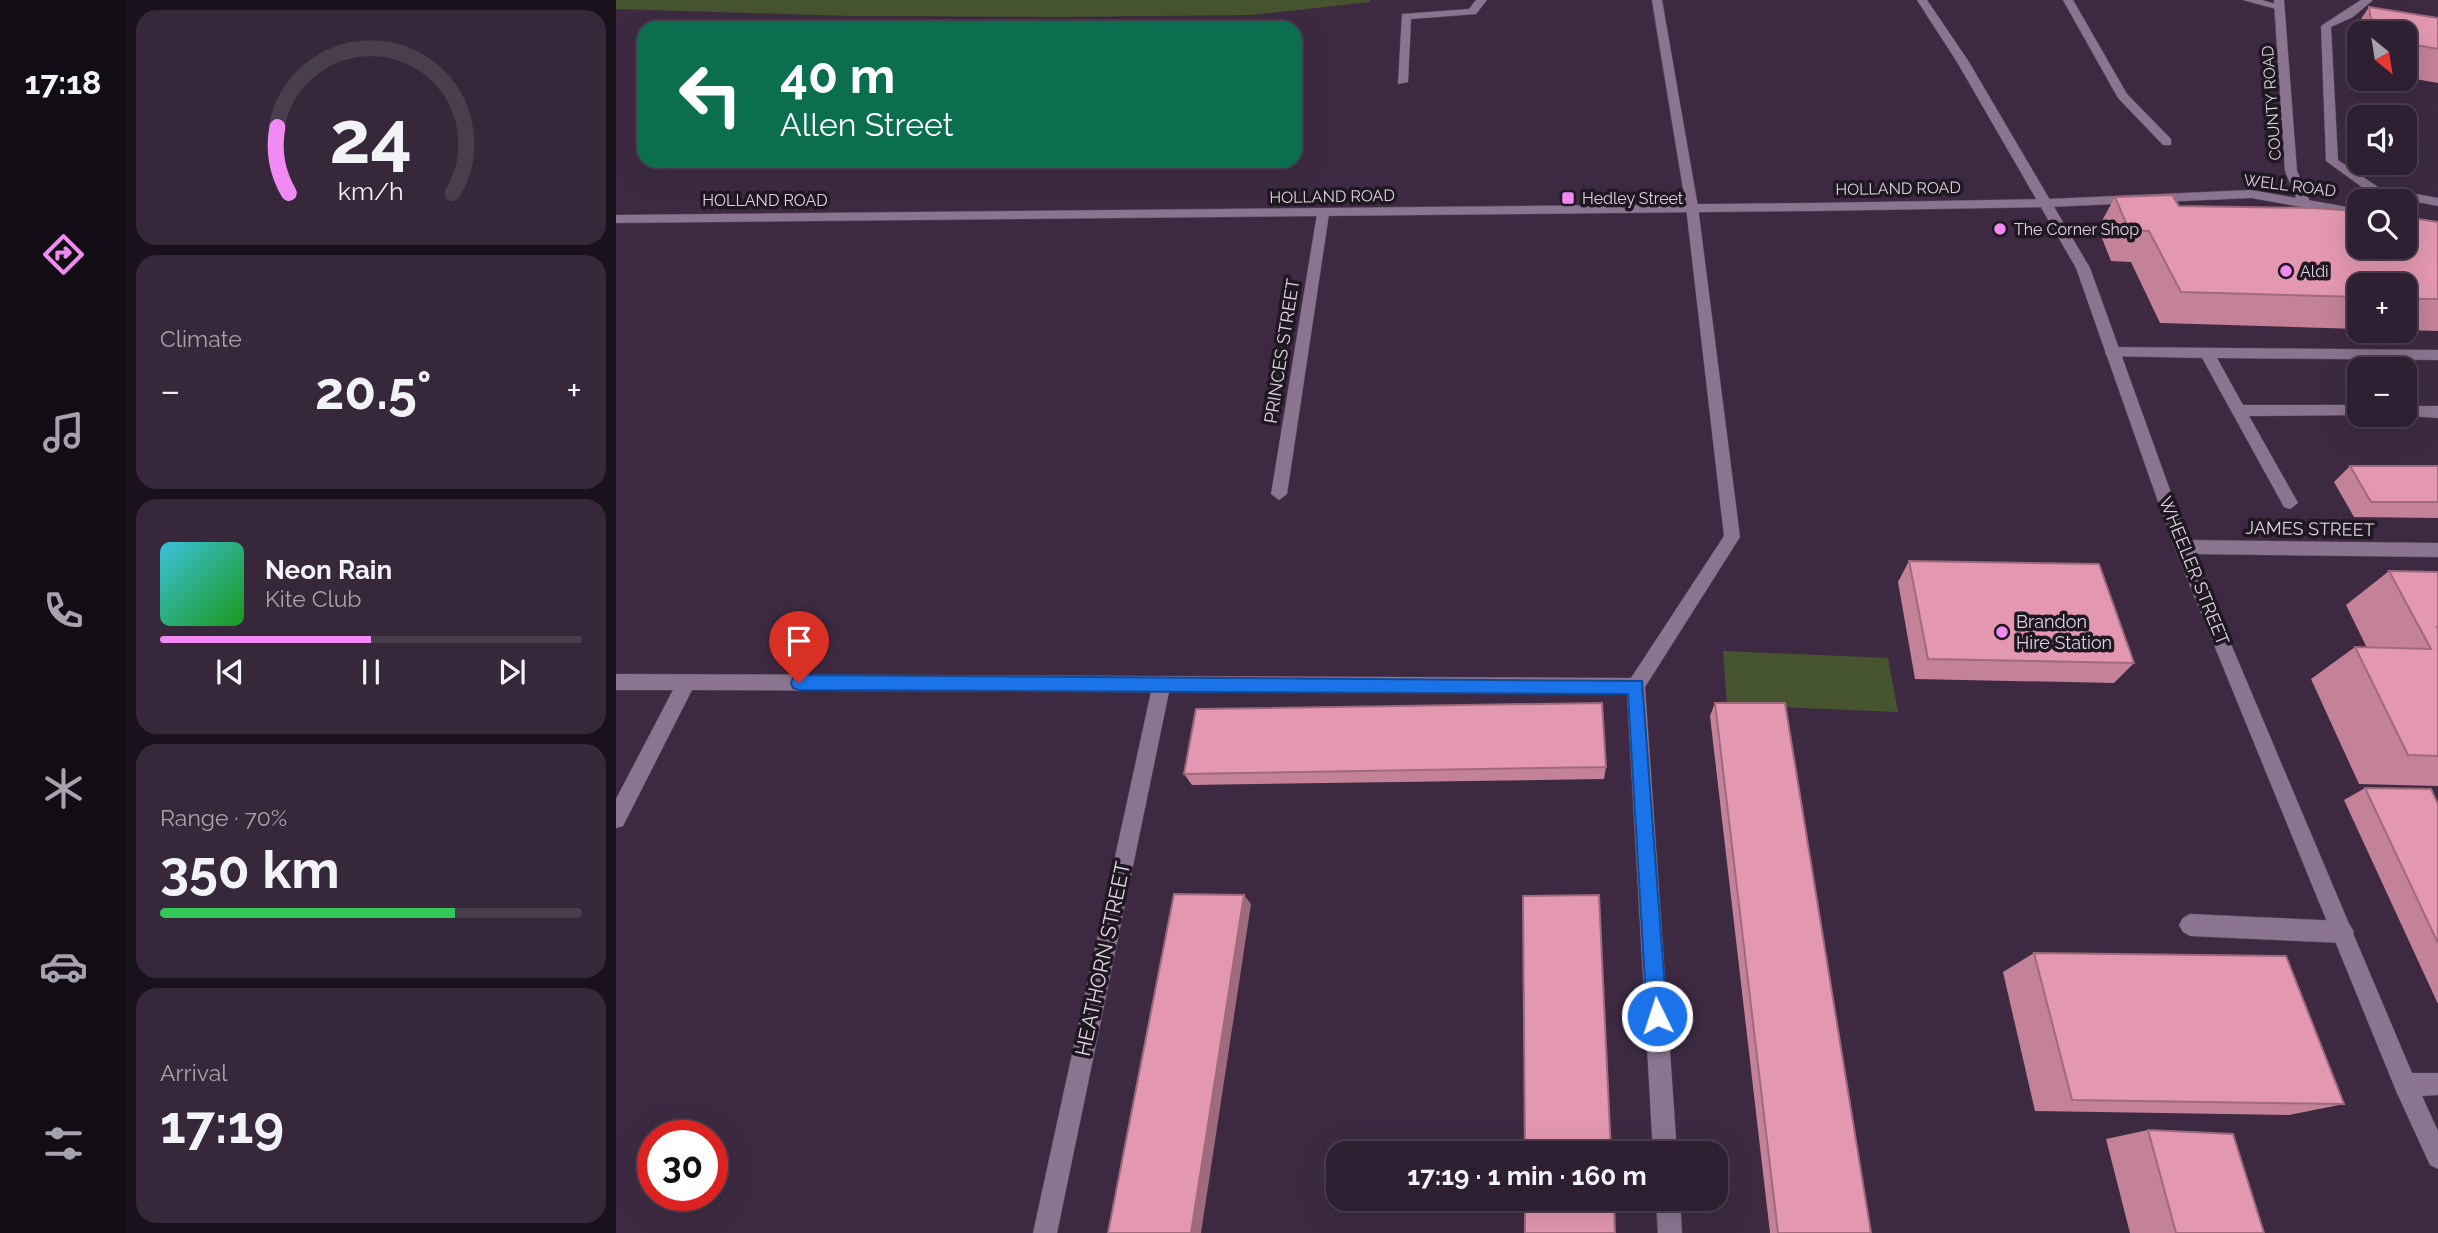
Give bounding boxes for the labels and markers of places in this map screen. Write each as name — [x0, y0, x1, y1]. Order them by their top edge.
place label: Hedley Street — [1582, 189, 1684, 208]
marker: Hedley Street — [1560, 190, 1576, 206]
place label: The Corner Shop — [2014, 220, 2139, 239]
marker: The Corner Shop — [1992, 221, 2008, 237]
place label: Aldi — [2300, 262, 2329, 281]
marker: Aldi — [2278, 263, 2294, 279]
pin — [769, 611, 829, 683]
place label: Brandon Hire Station — [2016, 611, 2112, 653]
marker: Brandon Hire Station — [1994, 624, 2010, 640]

